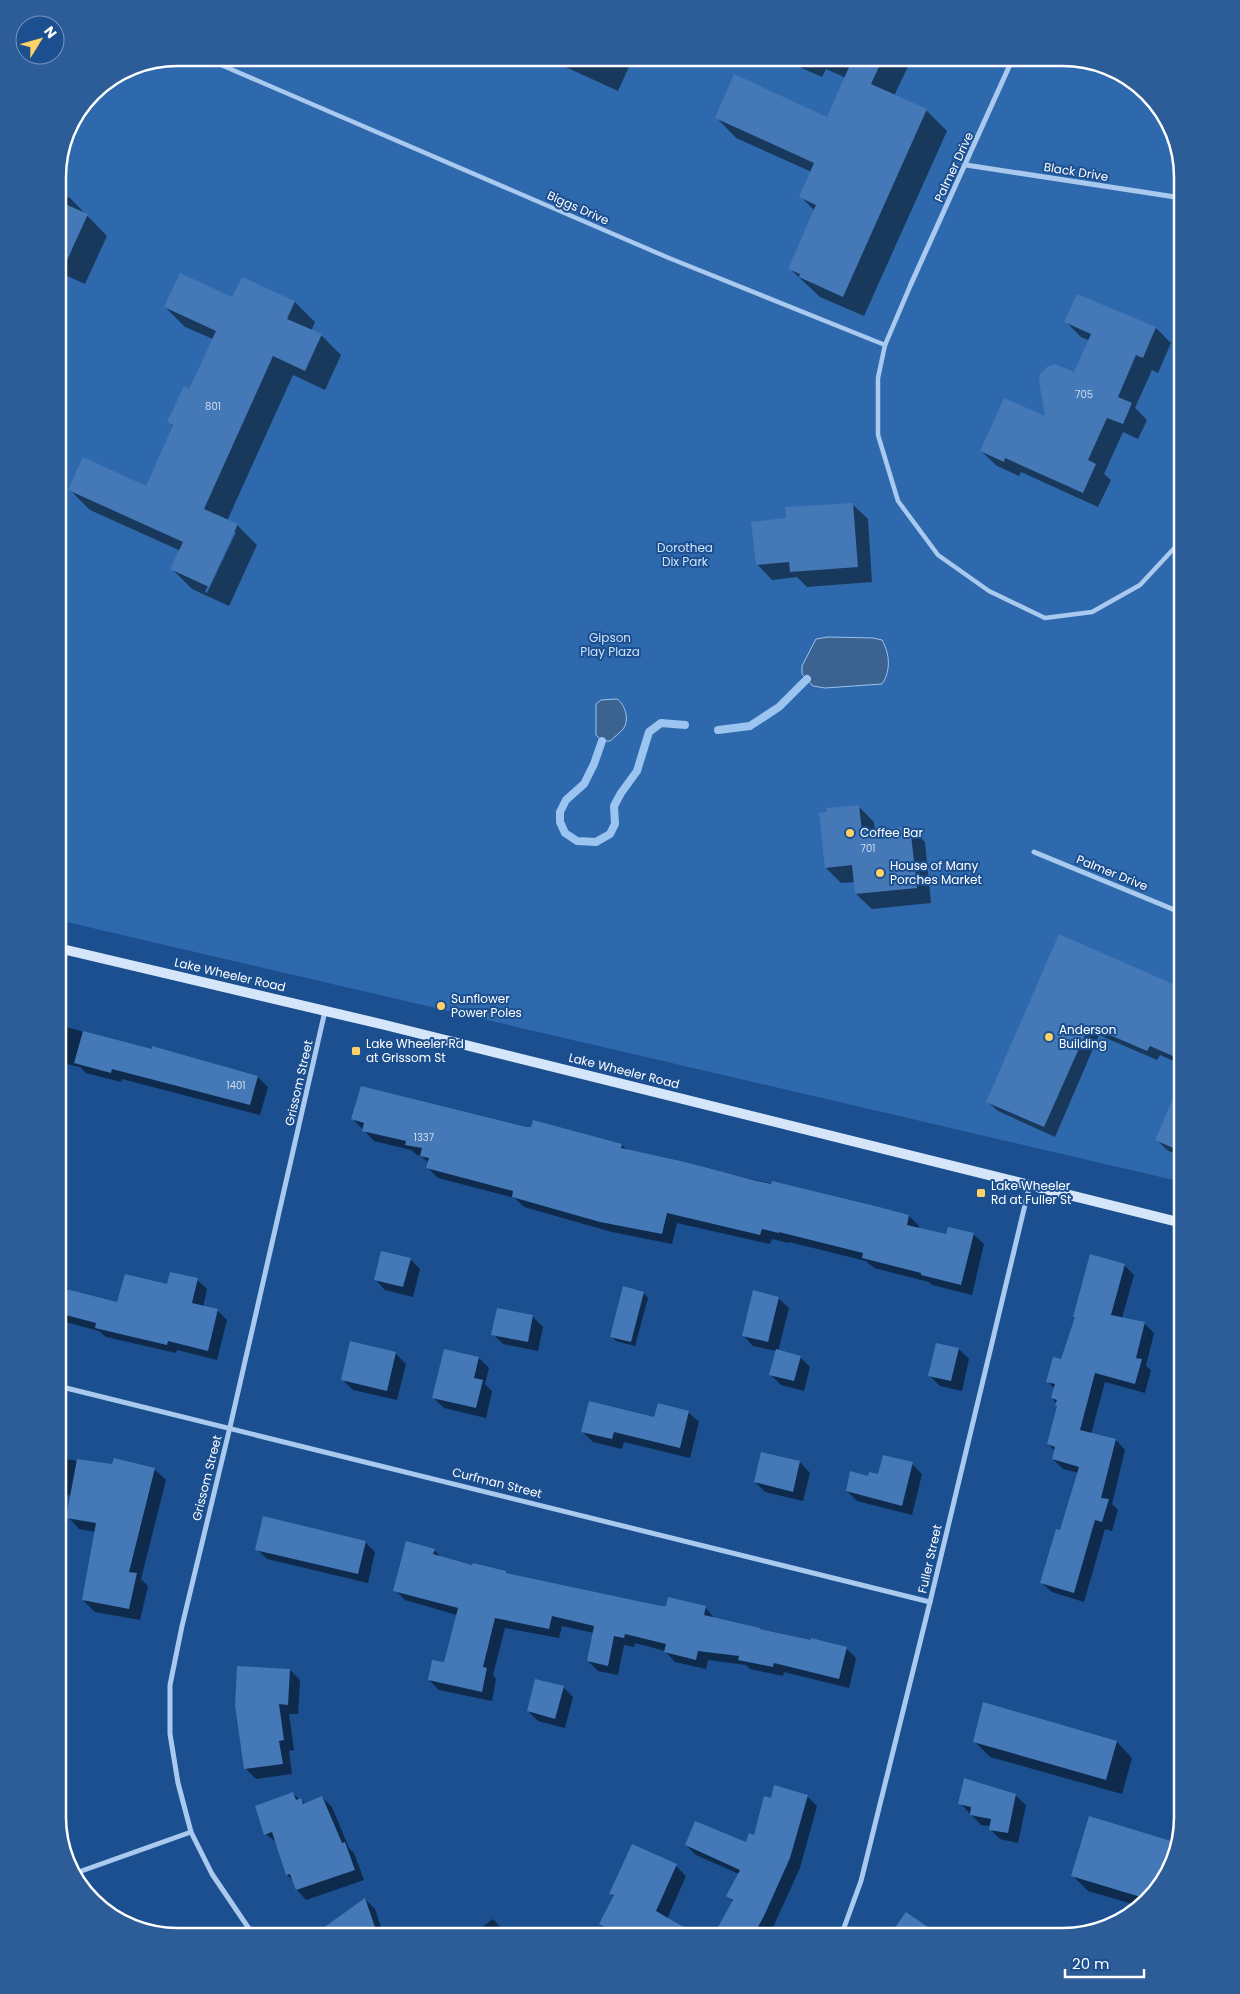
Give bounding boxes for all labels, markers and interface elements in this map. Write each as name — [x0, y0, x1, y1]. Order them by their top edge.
north arrow — [15, 15, 65, 65]
text: N — [39, 22, 62, 42]
street label: Palmer Drive — [930, 129, 977, 205]
street label: Black Drive — [1043, 158, 1110, 185]
street label: Biggs Drive — [545, 186, 612, 229]
house number: 705 — [1075, 387, 1093, 402]
house number: 801 — [205, 399, 221, 414]
park label: Dorothea Dix Park — [657, 539, 713, 570]
park label: Gipson Play Plaza — [580, 629, 640, 660]
place label: Coffee Bar — [860, 824, 923, 841]
marker: Coffee Bar — [844, 827, 856, 839]
house number: 701 — [861, 841, 875, 856]
street label: Palmer Drive — [1074, 850, 1150, 895]
place label: House of Many Porches Market — [890, 857, 982, 888]
marker: House of Many Porches Market — [874, 867, 886, 879]
street label: Lake Wheeler Road — [173, 953, 287, 996]
place label: Sunflower Power Poles — [451, 990, 522, 1021]
marker: Sunflower Power Poles — [435, 1000, 447, 1012]
place label: Anderson Building — [1059, 1021, 1116, 1052]
marker: Anderson Building — [1043, 1031, 1055, 1043]
place label: Lake Wheeler Rd at Grissom St — [366, 1035, 464, 1066]
street label: Grissom Street — [280, 1038, 317, 1128]
marker: Lake Wheeler Rd at Grissom St — [350, 1045, 362, 1057]
street label: Lake Wheeler Road — [567, 1049, 681, 1093]
house number: 1401 — [227, 1078, 245, 1093]
house number: 1337 — [414, 1130, 435, 1145]
place label: Lake Wheeler Rd at Fuller St — [991, 1177, 1071, 1208]
marker: Lake Wheeler Rd at Fuller St — [975, 1187, 987, 1199]
street label: Grissom Street — [188, 1433, 225, 1522]
street label: Curfman Street — [450, 1463, 544, 1502]
street label: Fuller Street — [913, 1523, 946, 1595]
scale bar — [1065, 1946, 1144, 1978]
text: 20 m — [1072, 1953, 1110, 1974]

